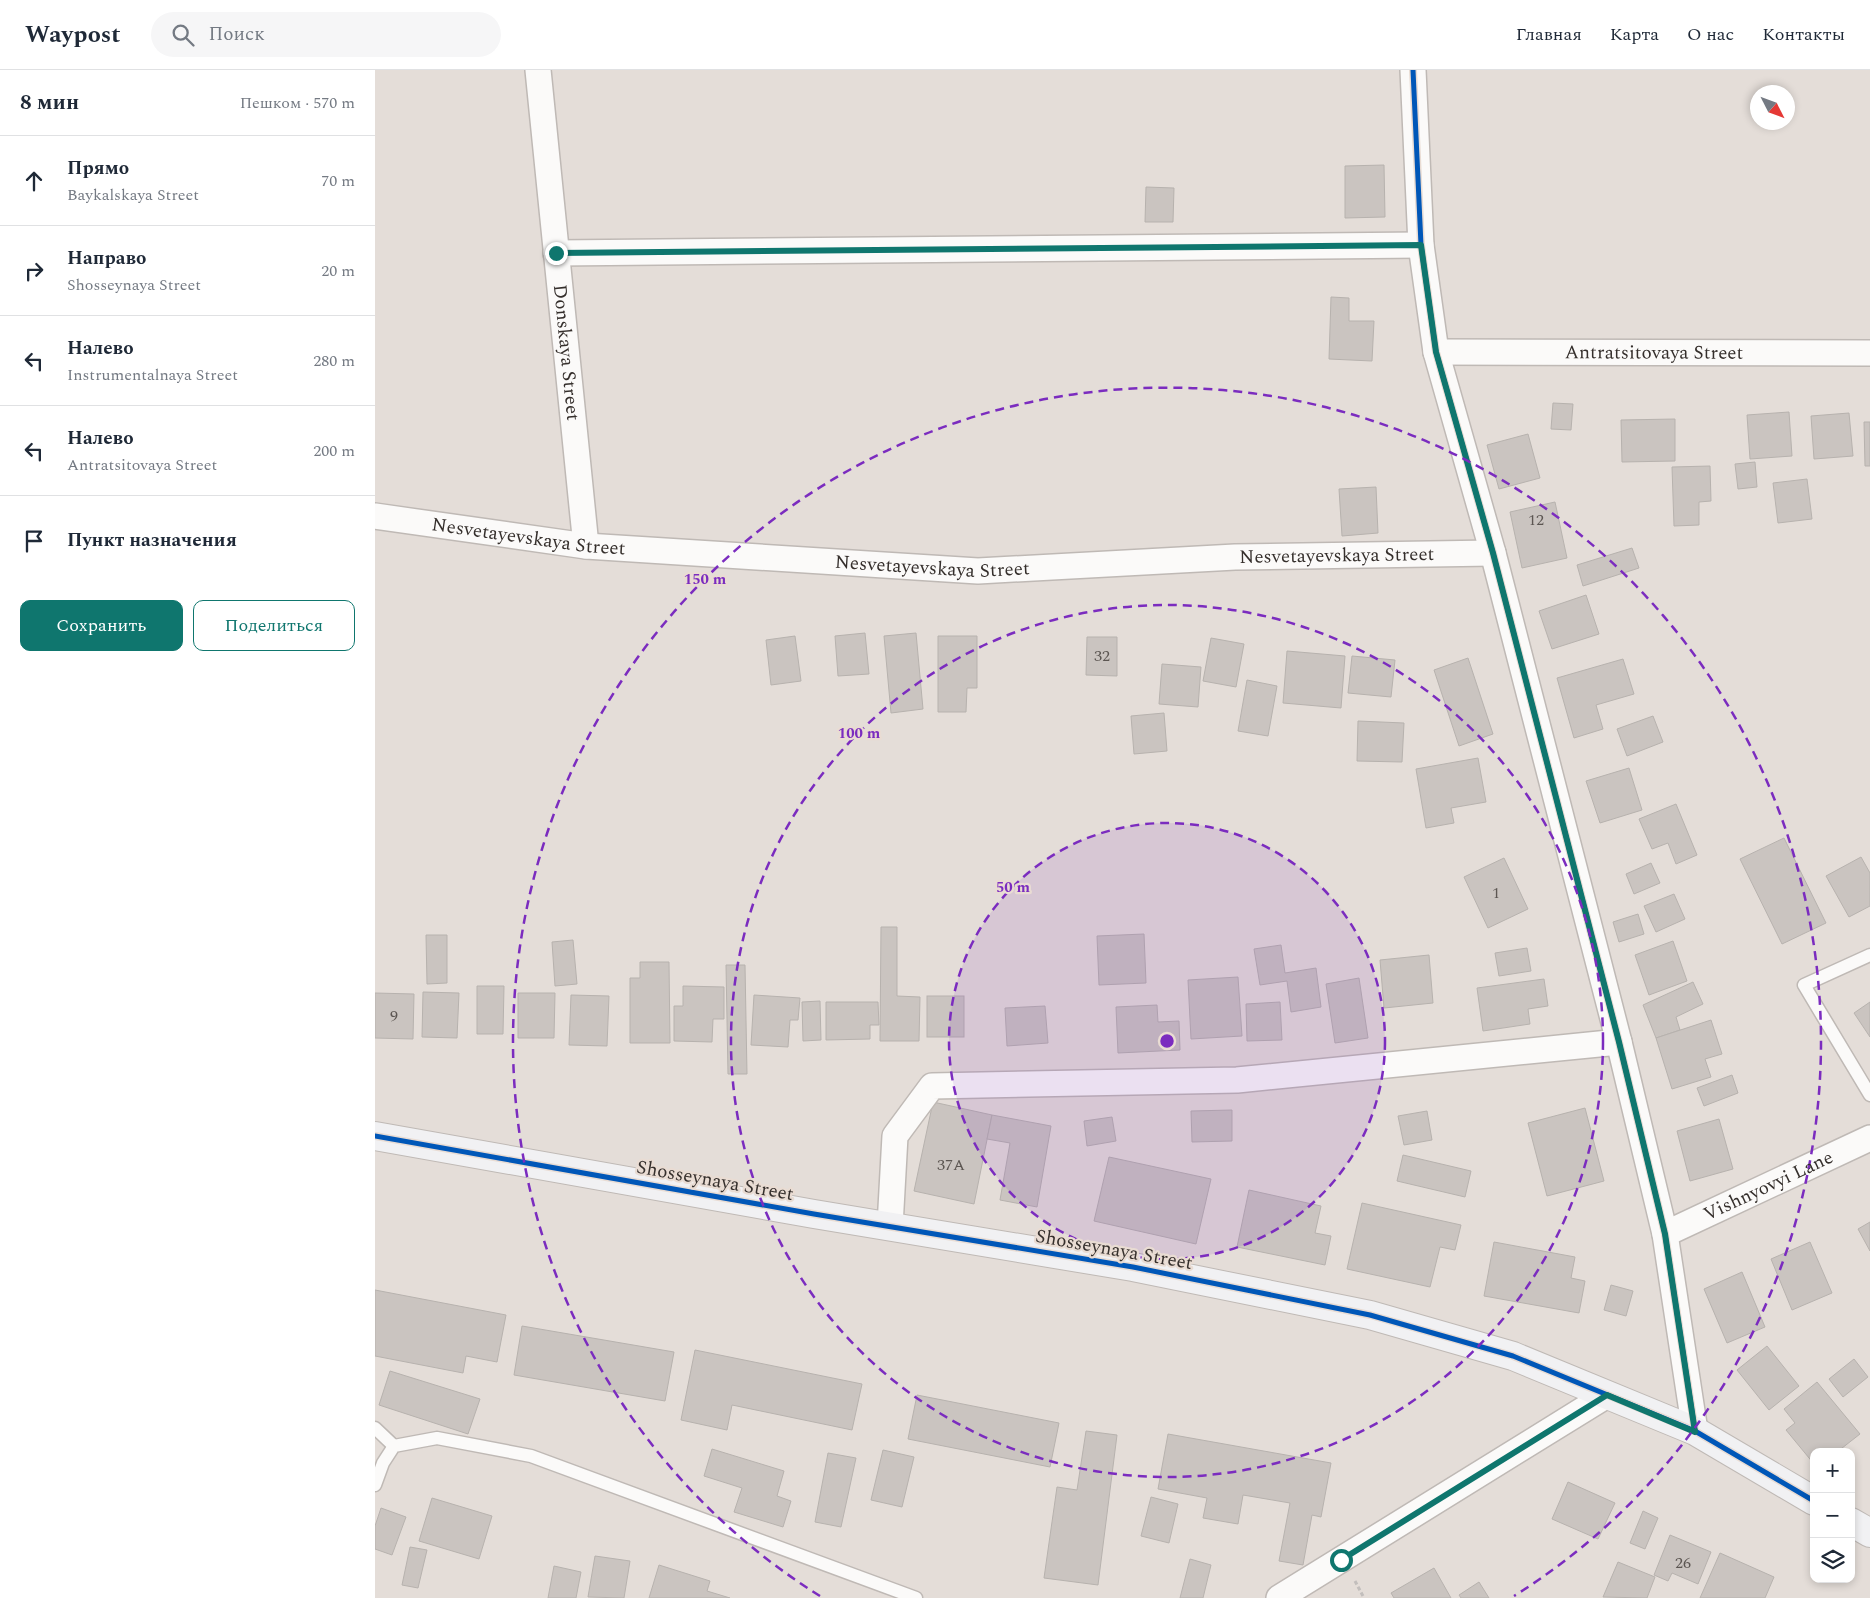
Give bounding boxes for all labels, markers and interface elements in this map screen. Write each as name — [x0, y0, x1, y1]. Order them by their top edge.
search box — [151, 12, 501, 57]
text: Waypost — [25, 17, 121, 53]
text: Поиск — [209, 20, 265, 49]
icon: search — [169, 21, 197, 49]
text: Главная — [1516, 21, 1582, 48]
text: Карта — [1610, 21, 1659, 48]
text: О нас — [1687, 21, 1734, 48]
text: Контакты — [1762, 21, 1845, 48]
north arrow — [1750, 85, 1795, 130]
text: 8 мин — [20, 87, 79, 119]
text: Пешком · 570 m — [240, 91, 355, 115]
text: Прямо — [67, 154, 129, 183]
icon: ahead — [20, 167, 48, 195]
text: 70 m — [321, 169, 355, 193]
text: Baykalskaya Street — [67, 183, 199, 207]
route end — [545, 242, 568, 265]
text: Направо — [67, 244, 146, 273]
icon: right — [20, 257, 48, 285]
text: 20 m — [321, 259, 355, 283]
text: Shosseynaya Street — [67, 273, 201, 297]
street label: Donskaya Street — [545, 283, 588, 422]
text: Налево — [67, 334, 134, 363]
street label: Antratsitovaya Street — [1565, 338, 1744, 367]
icon: left — [20, 347, 48, 375]
text: 280 m — [313, 349, 355, 373]
text: Instrumentalnaya Street — [67, 363, 238, 387]
text: Налево — [67, 424, 134, 453]
icon: left — [20, 437, 48, 465]
text: 200 m — [313, 439, 355, 463]
text: Antratsitovaya Street — [67, 453, 217, 477]
house number: 12 — [1528, 508, 1544, 532]
street label: Nesvetayevskaya Street — [430, 510, 627, 563]
text: Пункт назначения — [67, 526, 237, 555]
icon: arrive — [20, 527, 48, 555]
street label: Nesvetayevskaya Street — [1239, 539, 1435, 571]
street label: Nesvetayevskaya Street — [834, 547, 1031, 586]
text: 150 m — [684, 568, 727, 591]
button: Сохранить — [20, 600, 183, 651]
button: Поделиться — [193, 600, 355, 651]
house number: 32 — [1094, 644, 1110, 668]
text: 100 m — [838, 722, 881, 745]
text: 50 m — [996, 876, 1031, 899]
house number: 1 — [1492, 881, 1500, 905]
house number: 9 — [390, 1004, 398, 1028]
centre of rings — [1158, 1032, 1176, 1050]
street label: Vishnyovyi Lane — [1699, 1143, 1838, 1228]
street label: Shosseynaya Street — [634, 1153, 796, 1209]
house number: 37А — [937, 1153, 965, 1177]
street label: Shosseynaya Street — [1033, 1222, 1195, 1278]
map controls — [1810, 1448, 1855, 1583]
button: + — [1810, 1448, 1855, 1493]
button: − — [1810, 1493, 1855, 1538]
button: layers — [1810, 1538, 1855, 1583]
route start — [1330, 1549, 1353, 1572]
house number: 26 — [1675, 1551, 1691, 1575]

